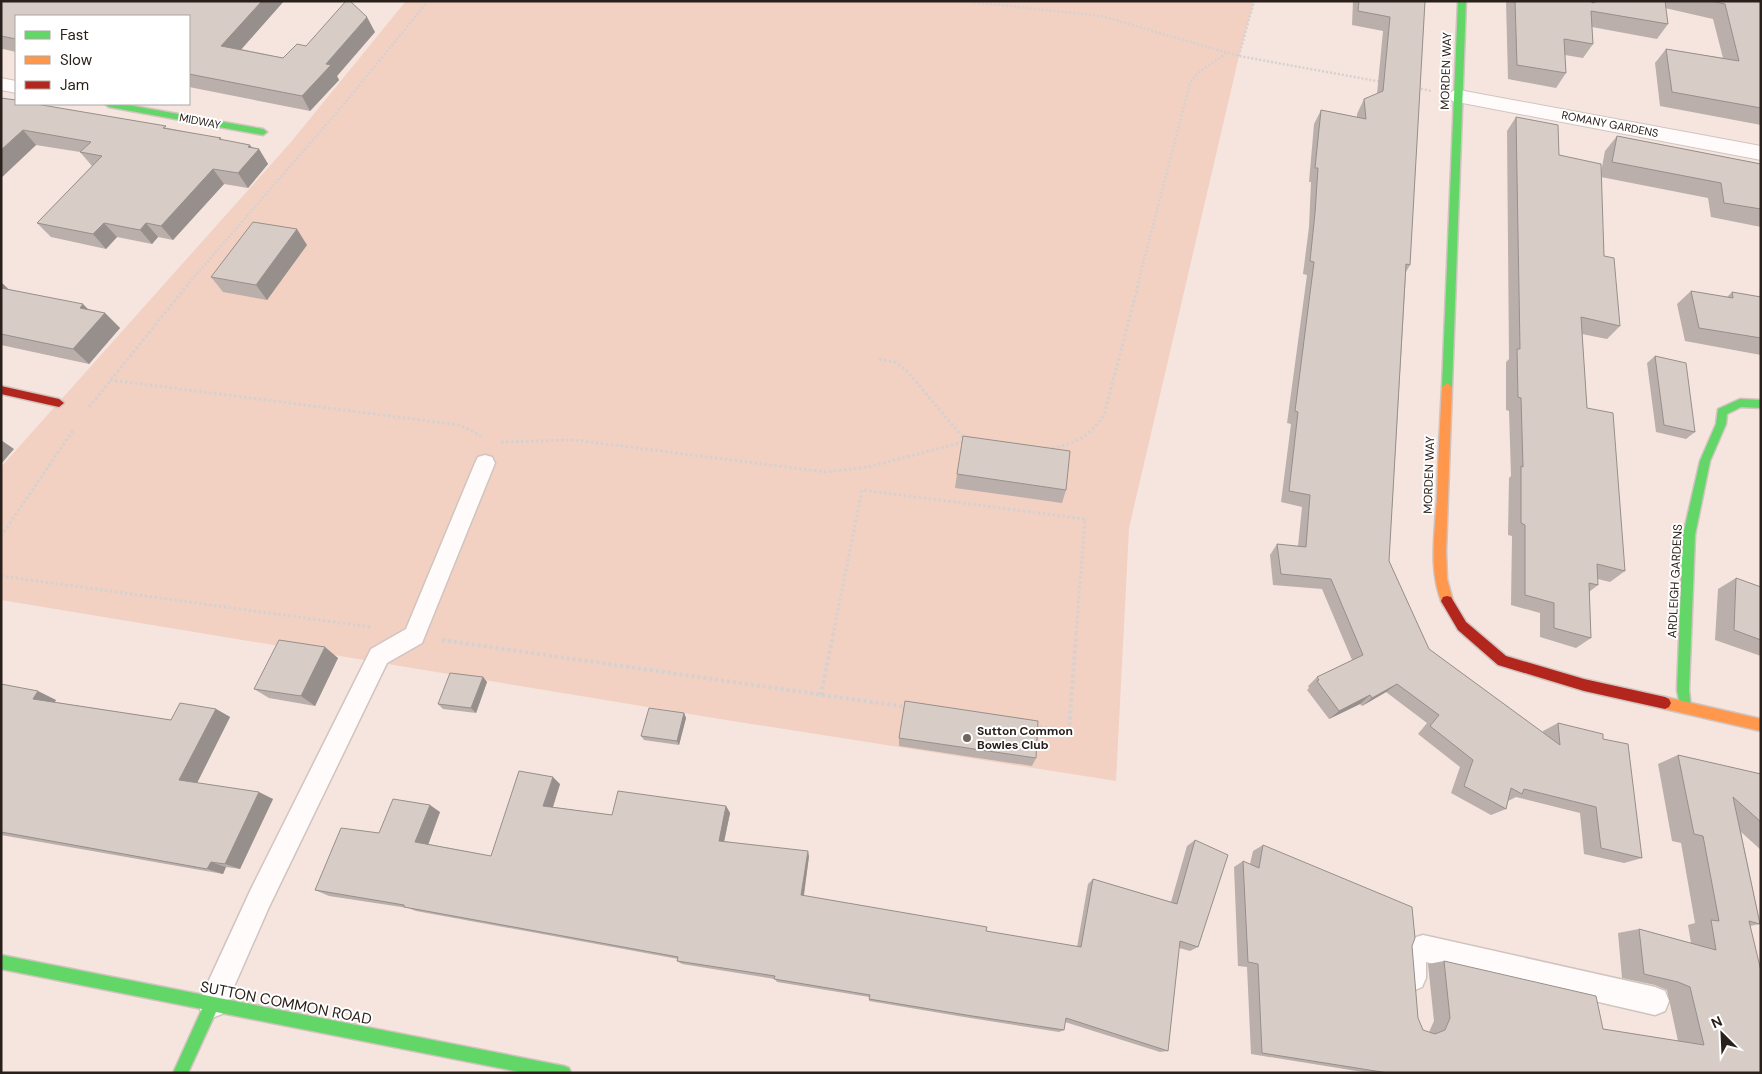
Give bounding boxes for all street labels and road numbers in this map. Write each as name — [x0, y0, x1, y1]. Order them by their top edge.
street label: MORDEN WAY — [1437, 32, 1455, 110]
street label: ROMANY GARDENS — [1560, 108, 1660, 140]
street label: MIDWAY — [178, 110, 222, 132]
street label: MORDEN WAY — [1420, 436, 1438, 514]
street label: ARDLEIGH GARDENS — [1664, 524, 1686, 638]
street label: SUTTON COMMON ROAD — [198, 977, 374, 1029]

